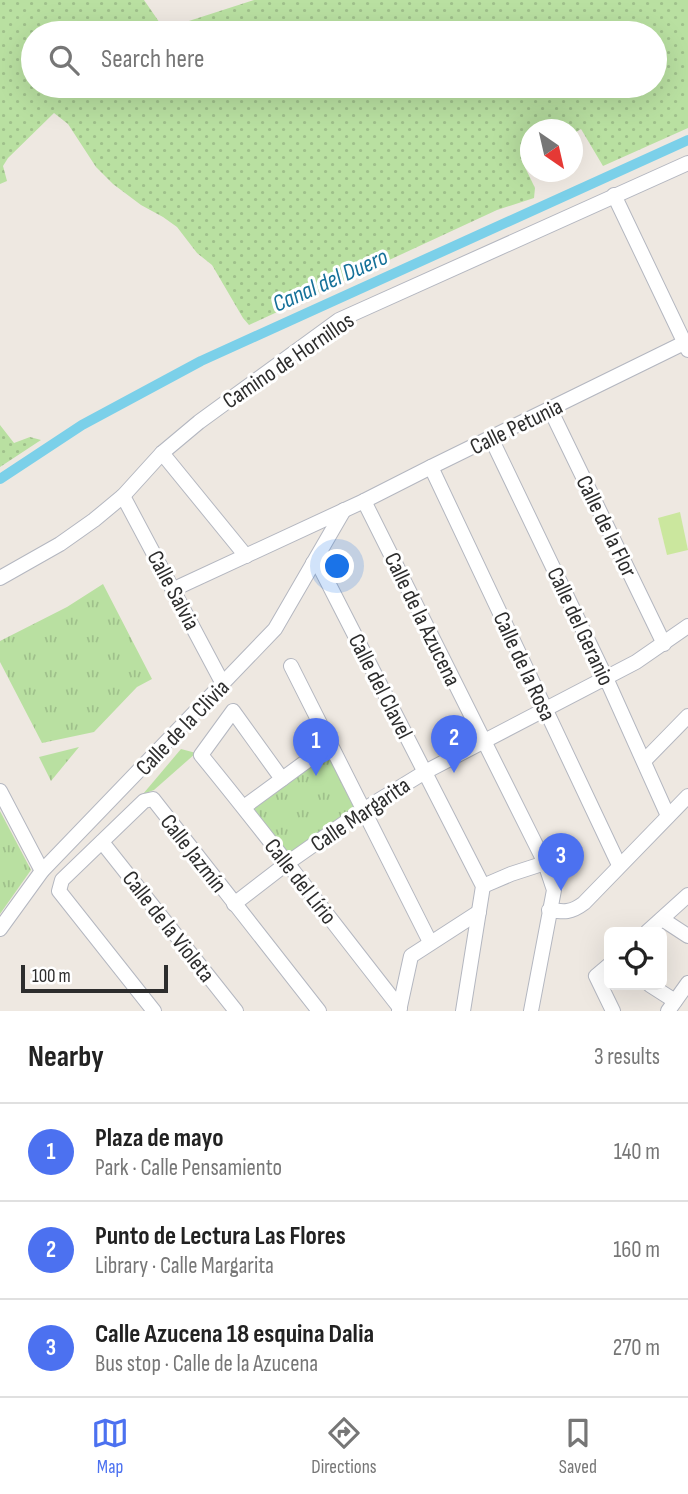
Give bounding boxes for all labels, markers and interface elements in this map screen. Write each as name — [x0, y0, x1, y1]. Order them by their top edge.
search box — [21, 21, 667, 98]
icon: search — [45, 41, 83, 79]
text: Search here — [101, 44, 204, 75]
north arrow — [520, 119, 583, 182]
water label: Canal del Duero — [268, 242, 393, 319]
street label: Camino de Hornillos — [218, 307, 360, 415]
street label: Calle Petunia — [466, 392, 567, 461]
street label: Calle de la Flor — [570, 471, 643, 582]
street label: Calle Salvia — [141, 546, 206, 635]
street label: Calle de la Azucena — [378, 548, 467, 691]
your location — [320, 549, 354, 583]
street label: Calle del Geranio — [540, 563, 620, 690]
street label: Calle de la Rosa — [487, 607, 562, 725]
street label: Calle del Clavel — [342, 629, 419, 744]
street label: Calle de la Clivia — [130, 674, 235, 782]
pin: 2 — [431, 715, 477, 773]
pin: 1 — [293, 718, 339, 776]
street label: Calle Margarita — [305, 771, 416, 858]
street label: Calle Jazmín — [154, 809, 233, 898]
street label: Calle del Lírio — [258, 833, 342, 930]
pin: 3 — [538, 833, 584, 891]
street label: Calle de la Violeta — [116, 865, 220, 988]
map controls — [604, 927, 667, 990]
button: locate — [604, 927, 667, 990]
scale bar — [21, 962, 168, 994]
text: 100 m — [32, 965, 71, 988]
text: Nearby — [28, 1039, 104, 1075]
text: 3 results — [594, 1043, 660, 1071]
text: Plaza de mayo — [95, 1123, 224, 1154]
text: 1 — [46, 1138, 56, 1166]
text: 140 m — [614, 1138, 660, 1166]
text: Park · Calle Pensamiento — [95, 1154, 282, 1182]
text: Punto de Lectura Las Flores — [95, 1221, 346, 1252]
text: 2 — [46, 1236, 56, 1264]
text: 160 m — [613, 1236, 660, 1264]
text: Library · Calle Margarita — [95, 1252, 274, 1280]
text: Calle Azucena 18 esquina Dalia — [95, 1319, 374, 1350]
text: 3 — [46, 1334, 56, 1362]
text: 270 m — [613, 1334, 660, 1362]
text: Bus stop · Calle de la Azucena — [95, 1350, 318, 1378]
tab: Map — [91, 1414, 129, 1479]
tab: Directions — [311, 1414, 377, 1479]
tab: Saved — [559, 1414, 597, 1479]

